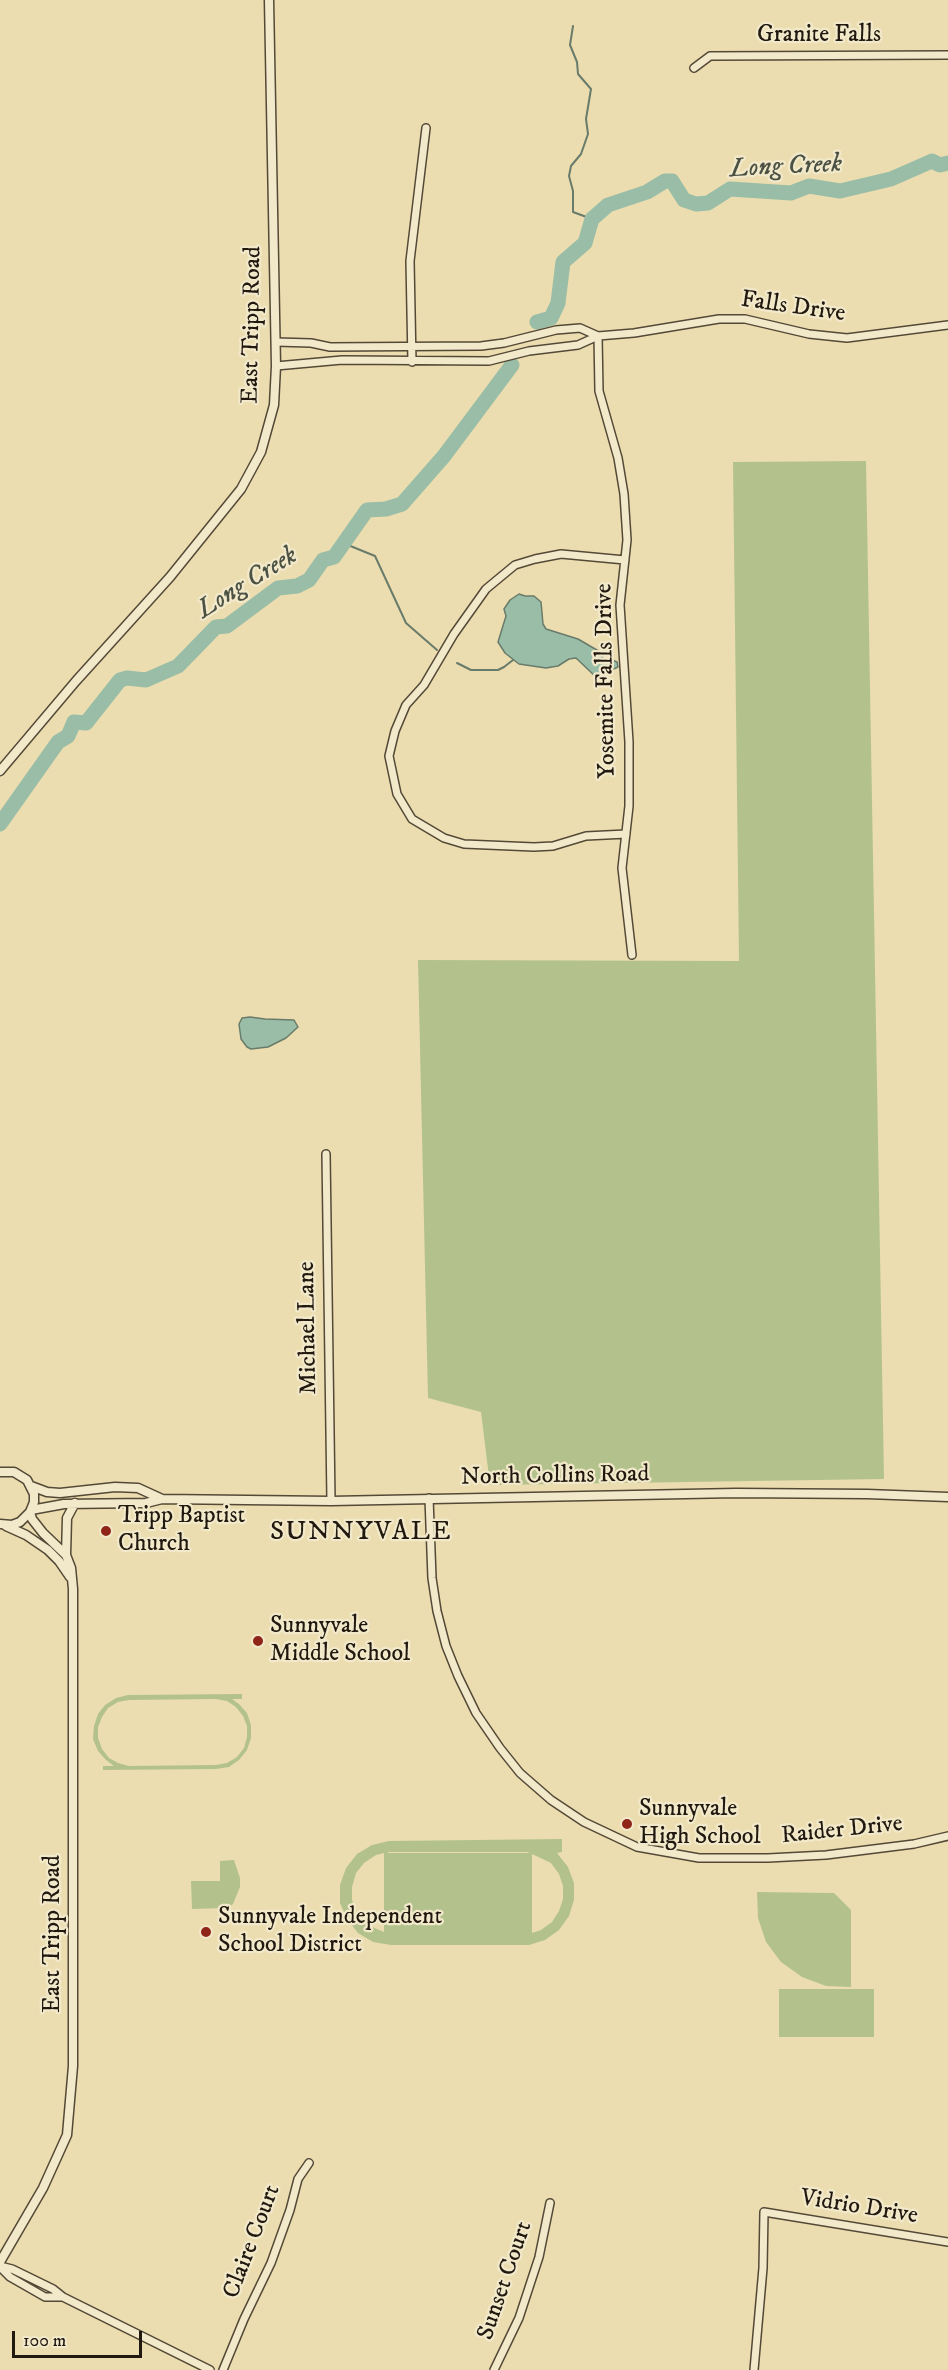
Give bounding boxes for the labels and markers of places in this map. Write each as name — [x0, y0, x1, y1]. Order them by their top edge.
place label: Tripp Baptist Church — [118, 1503, 245, 1559]
marker: Tripp Baptist Church — [99, 1524, 113, 1538]
place label: Sunnyvale Middle School — [270, 1613, 410, 1669]
marker: Sunnyvale Middle School — [251, 1634, 265, 1648]
place label: Sunnyvale High School — [639, 1796, 761, 1852]
marker: Sunnyvale High School — [620, 1817, 634, 1831]
place label: Sunnyvale Independent School District — [218, 1904, 442, 1960]
marker: Sunnyvale Independent School District — [199, 1925, 213, 1939]

